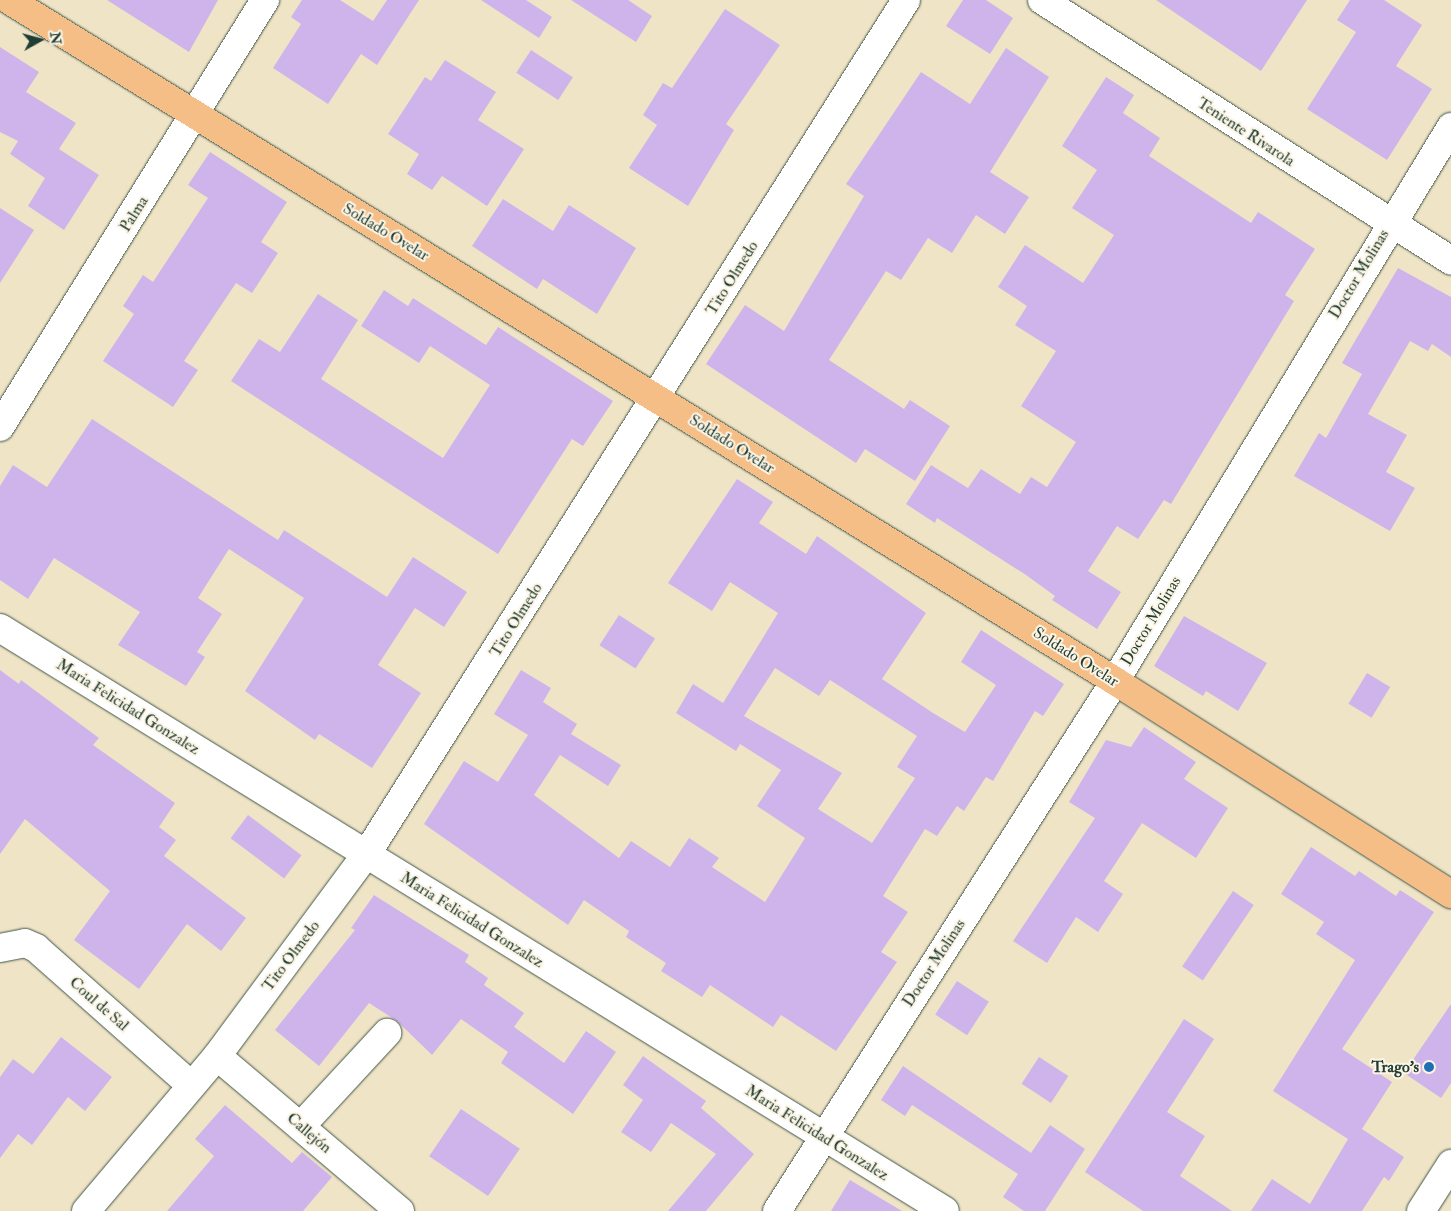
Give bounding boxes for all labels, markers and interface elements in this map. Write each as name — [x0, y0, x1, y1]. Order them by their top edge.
north arrow — [15, 15, 65, 65]
text: N — [46, 31, 65, 45]
street label: Teniente Rivarola — [1194, 93, 1298, 171]
street label: Palma — [116, 193, 152, 235]
street label: Soldado Ovelar — [339, 199, 433, 265]
street label: Doctor Molinas — [1325, 226, 1393, 322]
street label: Tito Olmedo — [702, 237, 762, 319]
street label: Soldado Ovelar — [686, 410, 778, 478]
street label: Doctor Molinas — [1117, 573, 1185, 669]
street label: Tito Olmedo — [486, 579, 546, 661]
street label: Soldado Ovelar — [1030, 623, 1122, 691]
street label: Maria Felicidad Gonzalez — [53, 655, 203, 759]
street label: Maria Felicidad Gonzalez — [397, 868, 547, 972]
street label: Doctor Molinas — [898, 915, 970, 1011]
street label: Tito Olmedo — [258, 917, 324, 995]
street label: Coul de Sal — [65, 973, 133, 1035]
place label: Trago's — [1371, 1057, 1419, 1077]
marker: Trago's — [1423, 1061, 1435, 1073]
street label: Maria Felicidad Gonzalez — [742, 1081, 892, 1185]
street label: Callejón — [283, 1109, 335, 1157]

